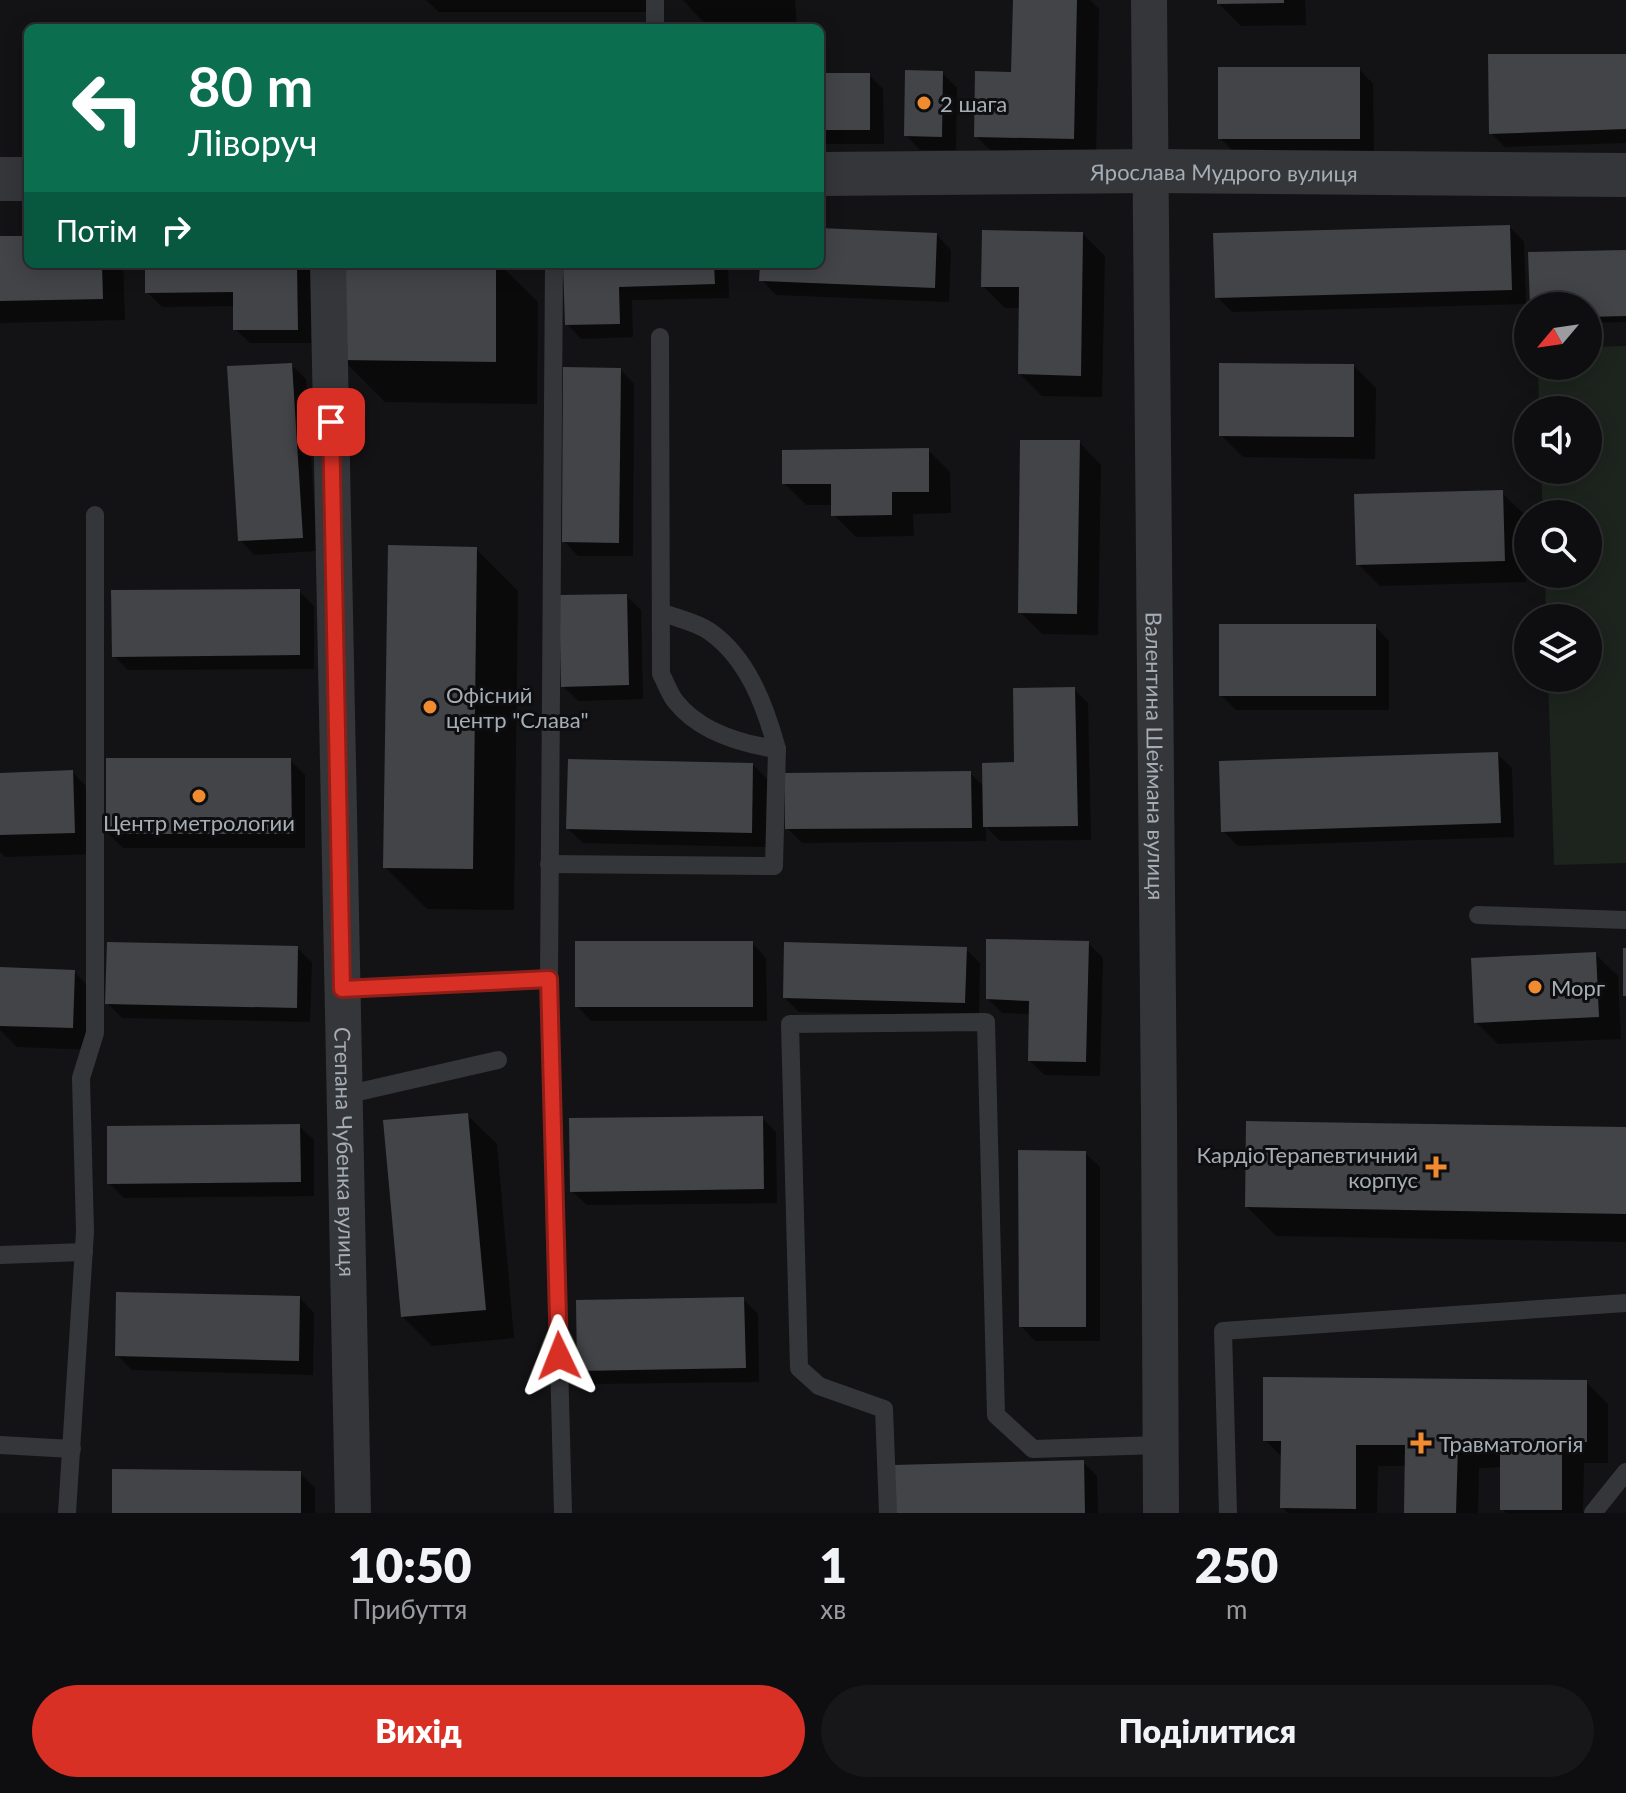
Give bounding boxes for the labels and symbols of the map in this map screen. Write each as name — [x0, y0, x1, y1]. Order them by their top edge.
place label: 2 шага — [940, 90, 1007, 117]
marker: 2 шага — [915, 94, 933, 112]
street label: Ярослава Мудрого вулиця — [1089, 157, 1358, 186]
north arrow — [1514, 292, 1602, 380]
pin — [297, 388, 365, 456]
street label: Валентина Шеймана вулиця — [1141, 612, 1171, 900]
place label: Офісний центр "Слава" — [446, 681, 589, 733]
marker: Офісний центр "Слава" — [421, 698, 439, 716]
marker: Центр метрологии — [190, 787, 208, 805]
place label: Центр метрологии — [103, 809, 295, 836]
place label: Морг — [1551, 974, 1605, 1001]
marker: Морг — [1526, 978, 1544, 996]
street label: Степана Чубенка вулиця — [330, 1027, 362, 1277]
place label: КардіоТерапевтичний корпус — [1196, 1141, 1418, 1193]
marker: КардіоТерапевтичний корпус — [1425, 1156, 1447, 1178]
position arrow — [517, 1314, 601, 1398]
place label: Травматологія — [1439, 1430, 1583, 1457]
marker: Травматологія — [1410, 1432, 1432, 1454]

